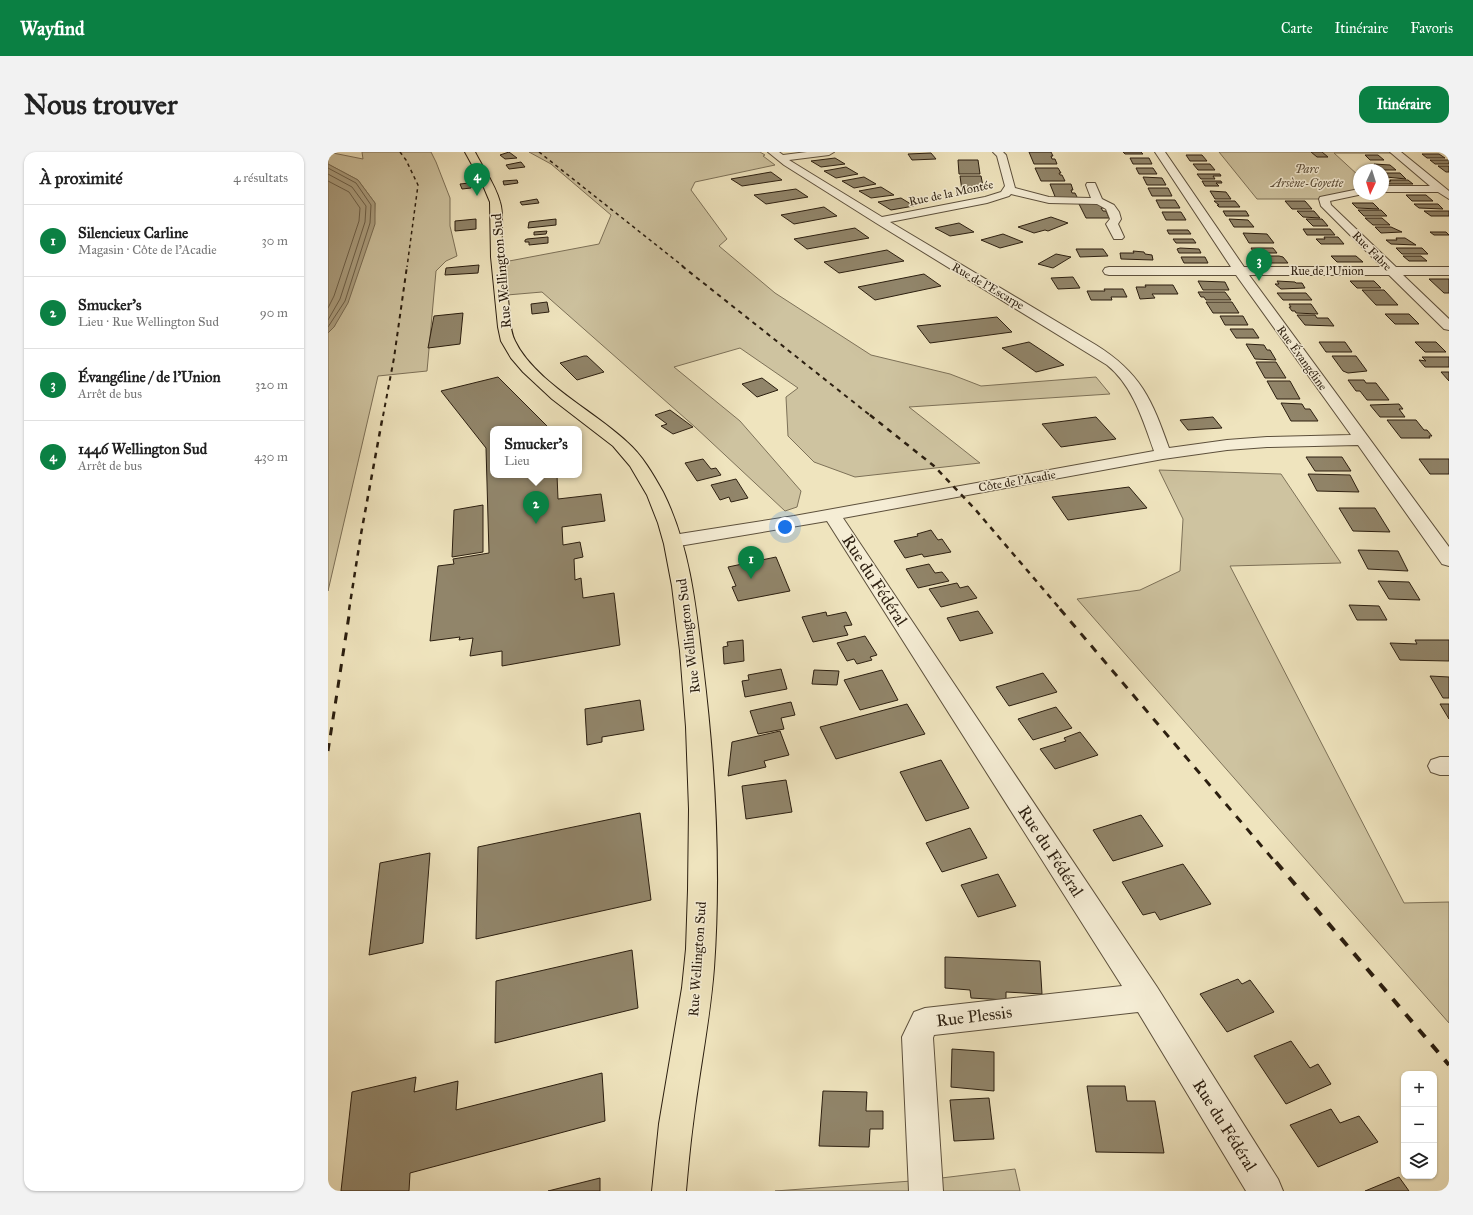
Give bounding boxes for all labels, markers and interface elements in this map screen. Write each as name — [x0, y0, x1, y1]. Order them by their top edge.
text: Wayfind — [20, 17, 85, 40]
text: Carte — [1281, 20, 1313, 37]
text: Itinéraire — [1335, 20, 1388, 37]
text: Favoris — [1410, 20, 1453, 37]
button: Itinéraire — [1359, 86, 1449, 123]
text: Nous trouver — [24, 87, 177, 122]
park label: Parc Arsène-Goyette — [1269, 162, 1344, 190]
pin: 4 — [464, 163, 490, 196]
north arrow — [1353, 164, 1389, 200]
text: À proximité — [40, 168, 123, 189]
text: 4 résultats — [233, 170, 288, 186]
street label: Rue de la Montée — [908, 177, 994, 209]
street label: Rue Wellington Sud — [488, 213, 515, 329]
text: Silencieux Carline — [78, 224, 188, 242]
street label: Rue Fabre — [1349, 228, 1395, 274]
text: 1 — [50, 233, 56, 249]
text: 30 m — [262, 233, 288, 249]
text: Magasin · Côte de l'Acadie — [78, 242, 217, 258]
pin: 3 — [1246, 248, 1272, 281]
street label: Rue de l'Escarpe — [950, 260, 1026, 312]
street label: Rue de l'Union — [1290, 264, 1364, 278]
text: Smucker's — [78, 296, 141, 314]
text: 2 — [50, 305, 56, 321]
text: 90 m — [260, 305, 288, 321]
text: Lieu · Rue Wellington Sud — [78, 314, 219, 330]
street label: Rue Évangéline — [1273, 322, 1332, 394]
text: Évangéline / de l'Union — [78, 368, 221, 386]
text: 3 — [50, 377, 56, 393]
text: 320 m — [255, 377, 288, 393]
text: Arrêt de bus — [78, 386, 142, 402]
popup — [490, 426, 582, 478]
text: Smucker's — [504, 435, 568, 453]
text: 1446 Wellington Sud — [78, 440, 207, 458]
text: 4 — [49, 449, 57, 465]
text: 430 m — [254, 449, 288, 465]
text: Lieu — [504, 453, 530, 469]
text: Arrêt de bus — [78, 458, 142, 474]
street label: Côte de l'Acadie — [977, 467, 1057, 495]
pin: 2 — [523, 491, 549, 524]
your location — [775, 517, 795, 537]
street label: Rue du Fédéral — [837, 531, 912, 630]
pin: 1 — [738, 546, 764, 579]
street label: Rue Wellington Sud — [673, 578, 704, 694]
street label: Rue du Fédéral — [1013, 802, 1088, 901]
street label: Rue Wellington Sud — [685, 901, 710, 1017]
street label: Rue Plessis — [935, 1001, 1013, 1032]
map controls — [1401, 1071, 1437, 1179]
button: + — [1401, 1071, 1437, 1107]
street label: Rue du Fédéral — [1188, 1075, 1261, 1175]
button: − — [1401, 1107, 1437, 1143]
button: layers — [1401, 1143, 1437, 1179]

